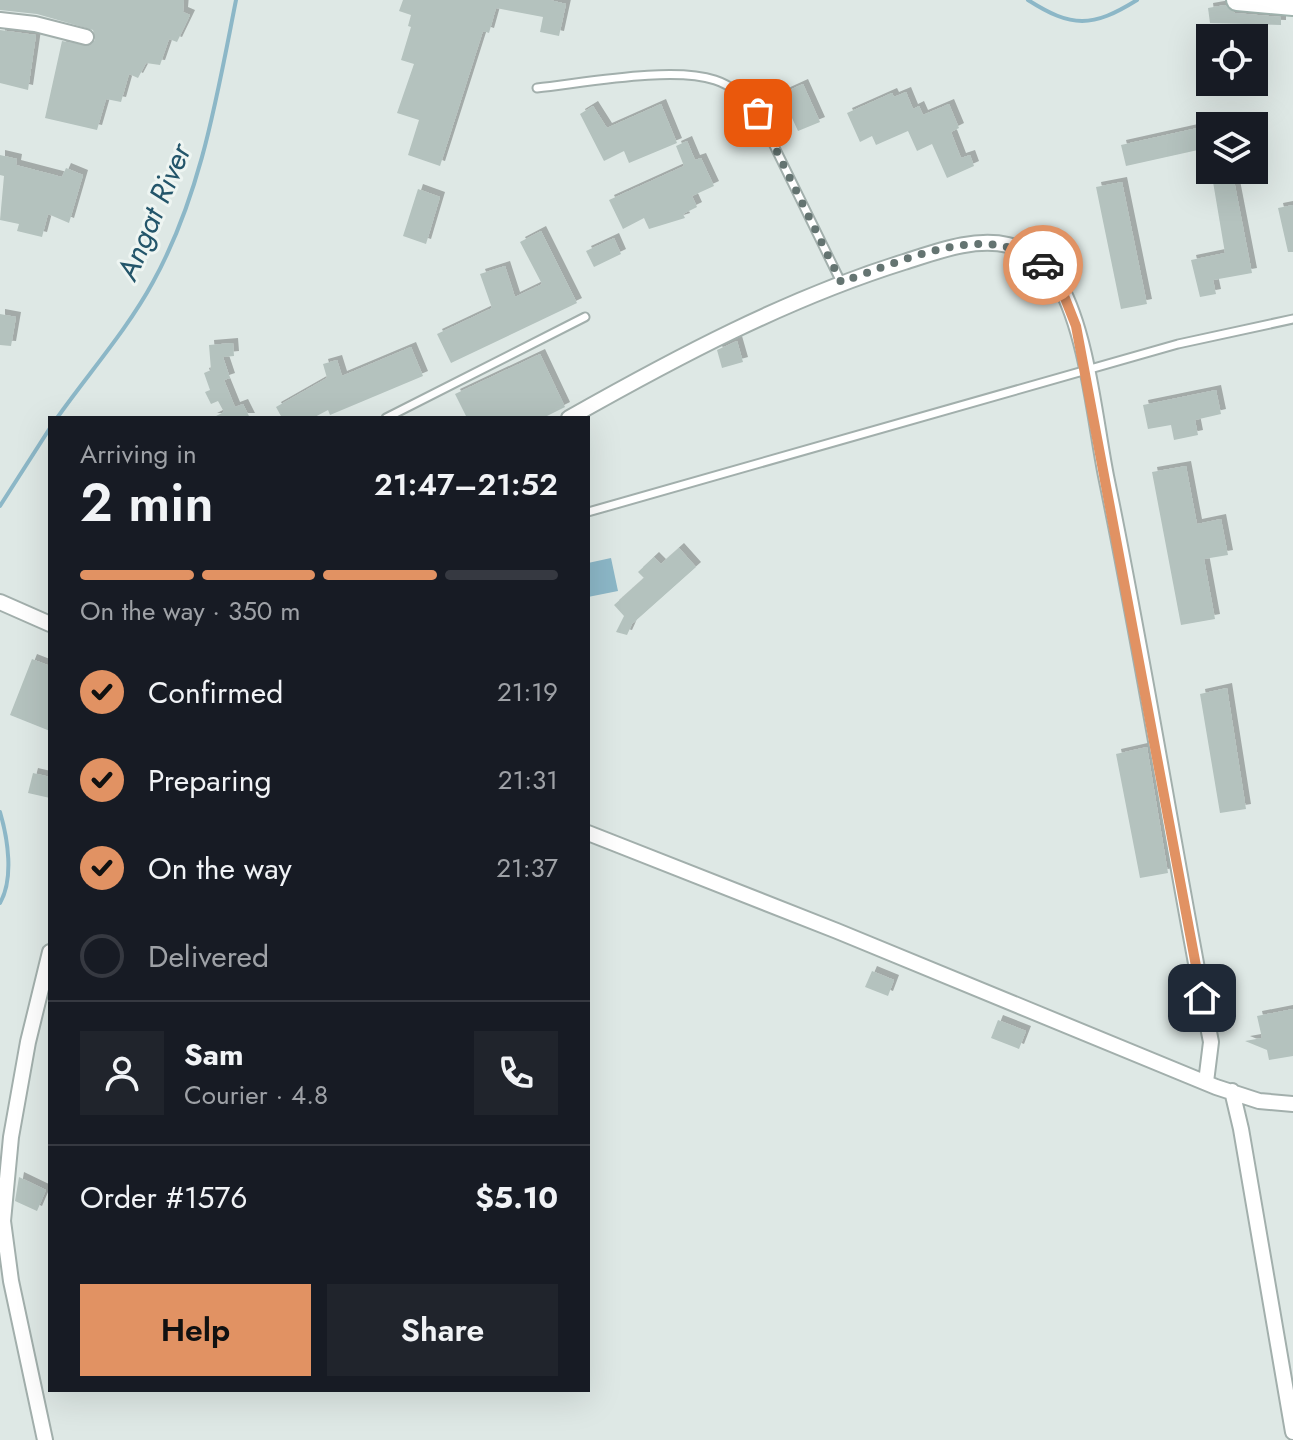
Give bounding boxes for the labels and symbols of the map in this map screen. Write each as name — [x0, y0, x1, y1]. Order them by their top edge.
pin — [724, 79, 792, 147]
water label: Angat River — [105, 135, 202, 288]
courier — [1003, 225, 1083, 305]
pin — [1168, 964, 1236, 1032]

